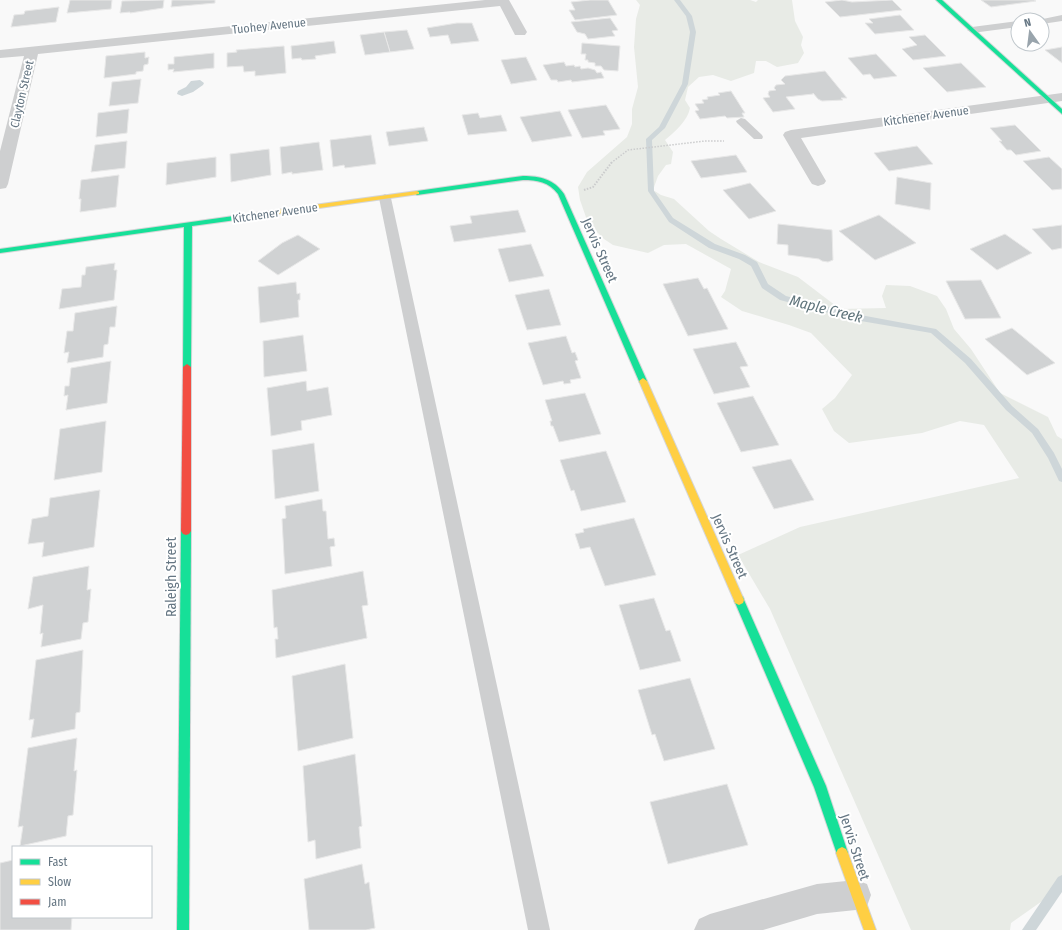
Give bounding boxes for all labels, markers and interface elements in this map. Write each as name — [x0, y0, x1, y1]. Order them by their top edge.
north arrow — [1010, 12, 1050, 52]
street label: Tuohey Avenue — [231, 15, 307, 37]
text: N — [1023, 16, 1032, 30]
street label: Clayton Street — [7, 59, 37, 129]
street label: Kitchener Avenue — [883, 103, 970, 129]
street label: Kitchener Avenue — [232, 200, 319, 226]
street label: Jervis Street — [578, 215, 622, 286]
water label: Maple Creek — [788, 291, 865, 327]
street label: Jervis Street — [708, 511, 752, 582]
street label: Raleigh Street — [163, 537, 180, 617]
street label: Jervis Street — [836, 812, 873, 883]
legend — [12, 846, 152, 918]
text: Fast — [48, 855, 67, 869]
text: Slow — [48, 875, 71, 889]
text: Jam — [48, 895, 66, 909]

